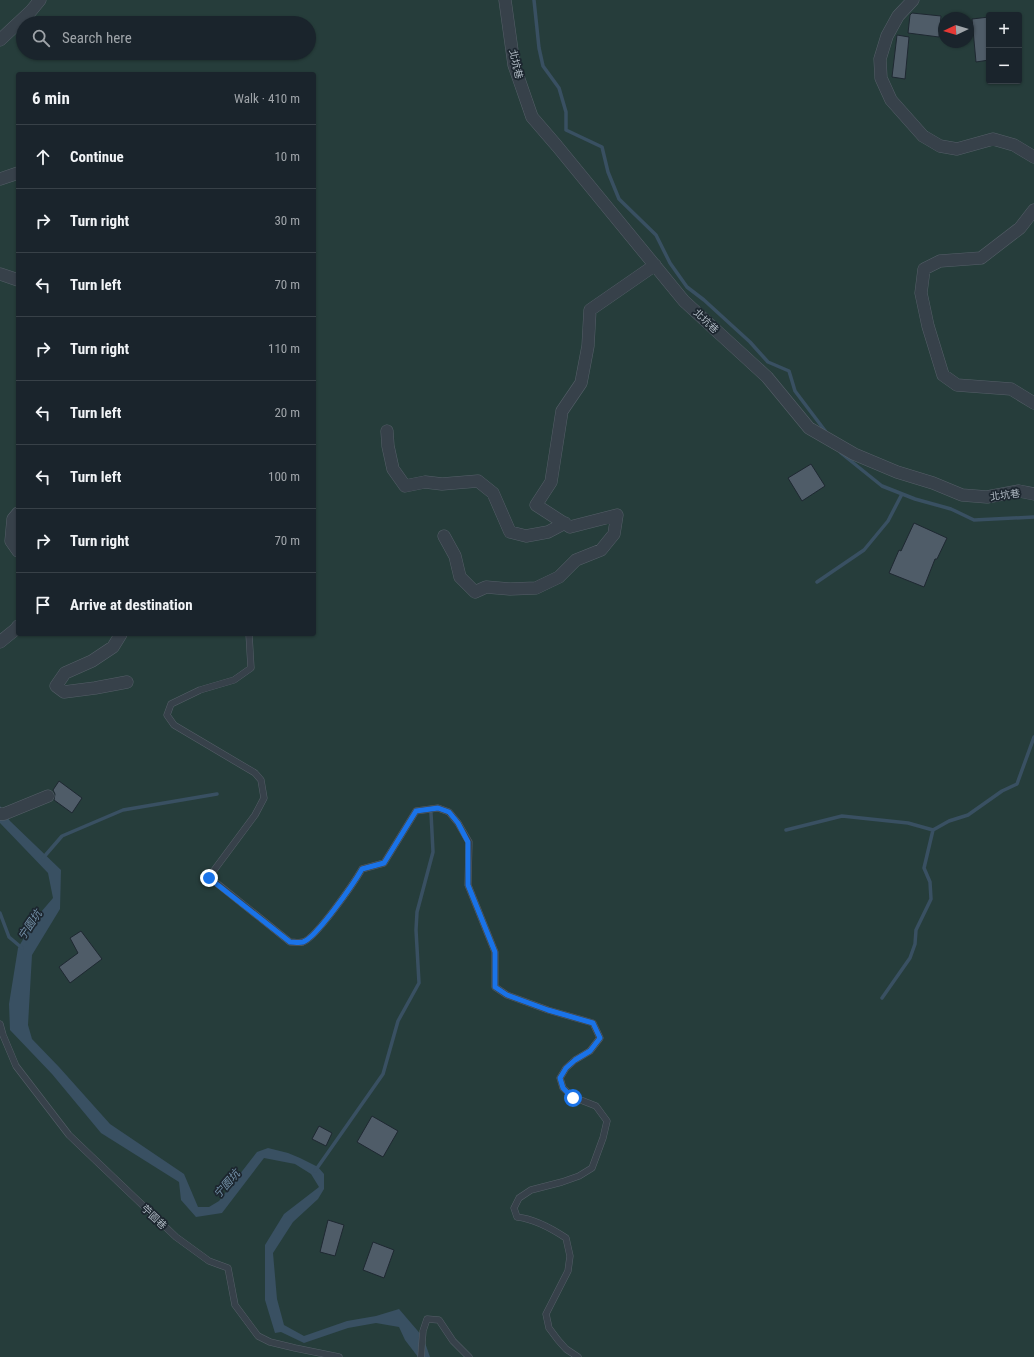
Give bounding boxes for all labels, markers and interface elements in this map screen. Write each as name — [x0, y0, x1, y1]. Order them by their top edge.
north arrow — [938, 12, 974, 48]
map controls — [986, 12, 1022, 84]
button: + — [986, 12, 1022, 48]
search box — [16, 16, 316, 60]
icon: search — [30, 27, 52, 49]
text: Search here — [62, 29, 132, 47]
street label: 北坑巷 — [507, 48, 525, 80]
button: − — [986, 48, 1022, 84]
text: 6 min — [32, 88, 70, 108]
text: Walk · 410 m — [234, 91, 300, 106]
icon: ahead — [32, 146, 54, 168]
text: Continue — [70, 148, 124, 166]
text: 10 m — [274, 149, 300, 164]
icon: right — [32, 210, 54, 232]
text: Turn right — [70, 212, 129, 230]
text: 30 m — [274, 213, 300, 228]
icon: left — [32, 274, 54, 296]
text: Turn left — [70, 276, 121, 294]
text: 70 m — [274, 277, 300, 292]
street label: 北坑巷 — [691, 307, 721, 335]
icon: right — [32, 338, 54, 360]
text: Turn right — [70, 340, 129, 358]
text: 110 m — [268, 341, 300, 356]
icon: left — [32, 402, 54, 424]
text: Turn left — [70, 404, 121, 422]
text: 20 m — [274, 405, 300, 420]
icon: left — [32, 466, 54, 488]
text: Turn left — [70, 468, 121, 486]
text: 100 m — [268, 469, 300, 484]
street label: 北坑巷 — [989, 488, 1021, 502]
icon: right — [32, 530, 54, 552]
text: Turn right — [70, 532, 129, 550]
text: 70 m — [274, 533, 300, 548]
icon: arrive — [32, 594, 54, 616]
text: Arrive at destination — [70, 596, 193, 614]
route end — [200, 869, 218, 887]
water label: 宁園坑 — [15, 906, 46, 942]
route start — [564, 1089, 582, 1107]
water label: 宁園坑 — [211, 1166, 244, 1201]
street label: 苧園巷 — [139, 1203, 169, 1231]

